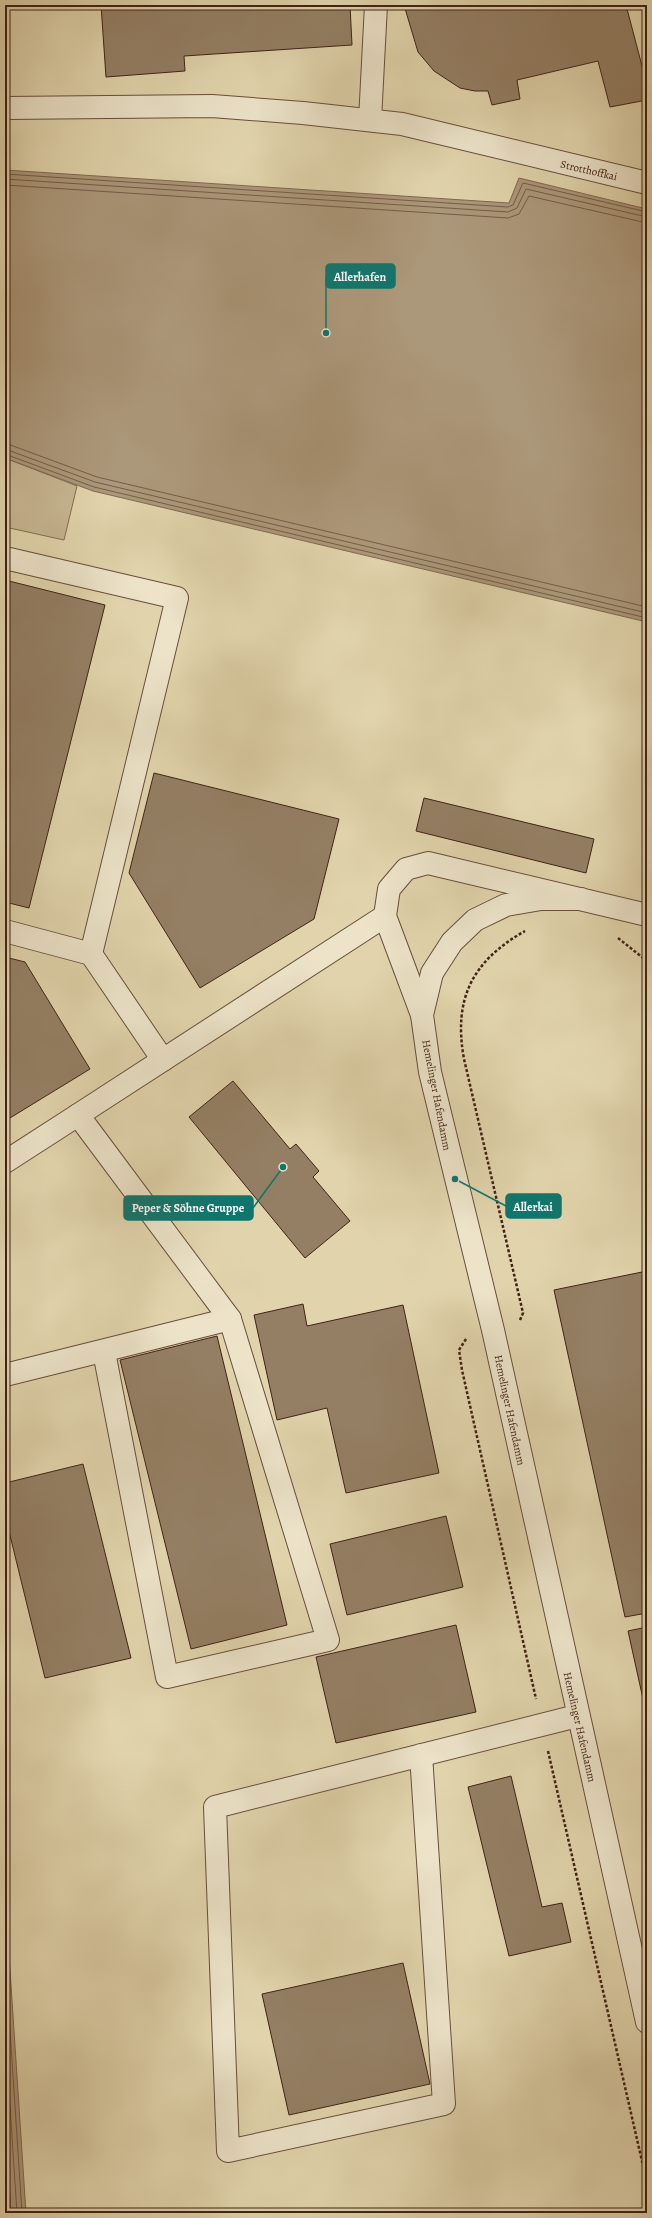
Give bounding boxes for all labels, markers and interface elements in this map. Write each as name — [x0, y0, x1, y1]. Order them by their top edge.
street label: Strotthoffkai — [559, 157, 619, 184]
callout: Allerhafen — [326, 264, 395, 288]
text: Allerhafen — [333, 269, 387, 285]
street label: Hemelinger Hafendamm — [418, 1038, 455, 1152]
callout: Allerkai — [506, 1194, 561, 1218]
callout: Peper & Söhne Gruppe — [124, 1196, 253, 1220]
text: Allerkai — [512, 1199, 553, 1215]
text: Peper & Söhne Gruppe — [132, 1200, 245, 1216]
street label: Hemelinger Hafendamm — [490, 1353, 529, 1467]
street label: Hemelinger Hafendamm — [560, 1671, 599, 1784]

